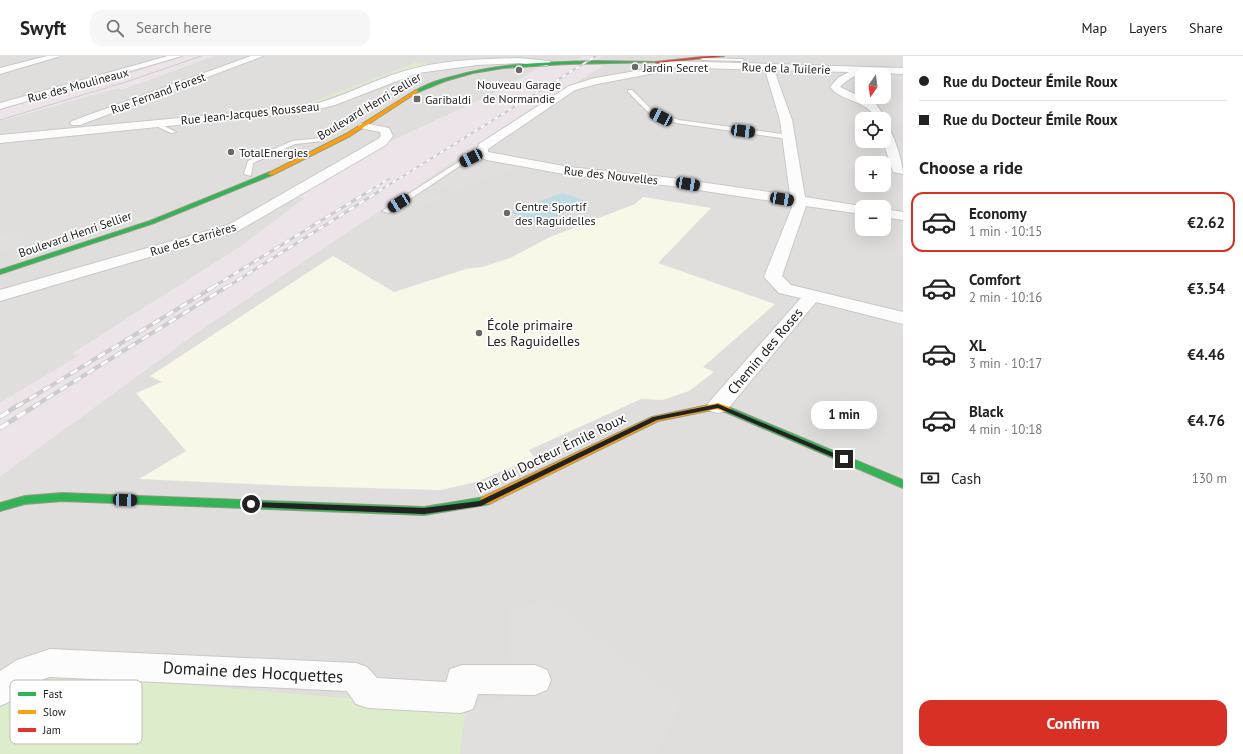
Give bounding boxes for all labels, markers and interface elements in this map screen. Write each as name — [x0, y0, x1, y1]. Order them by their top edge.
search box — [90, 10, 370, 46]
text: Swyft — [20, 16, 66, 40]
icon: search — [104, 17, 126, 39]
text: Search here — [136, 18, 212, 37]
text: Map — [1081, 19, 1107, 37]
text: Layers — [1129, 19, 1167, 37]
text: Share — [1189, 19, 1223, 37]
street label: Rue de la Tuilerie — [741, 59, 831, 77]
place label: Jardin Secret — [642, 60, 708, 75]
marker: Jardin Secret — [630, 62, 640, 72]
street label: Rue des Moulineaux — [26, 64, 130, 106]
marker: Nouveau Garage de Normandie — [514, 65, 524, 75]
north arrow — [855, 68, 891, 104]
map controls — [855, 68, 891, 236]
street label: Rue Fernand Forest — [109, 69, 207, 117]
street label: Boulevard Henri Sellier — [314, 69, 424, 143]
text: Rue du Docteur Émile Roux — [943, 72, 1118, 91]
place label: Nouveau Garage de Normandie — [477, 77, 561, 106]
place label: Garibaldi — [425, 92, 471, 107]
marker: Garibaldi — [412, 94, 422, 104]
street label: Rue Jean-Jacques Rousseau — [180, 98, 320, 128]
car — [648, 106, 674, 128]
text: Rue du Docteur Émile Roux — [943, 110, 1118, 129]
button: locate — [855, 112, 891, 148]
car — [730, 124, 756, 138]
place label: TotalEnergies — [239, 145, 308, 160]
marker: TotalEnergies — [226, 147, 236, 157]
car — [458, 147, 484, 169]
button: + — [855, 156, 891, 192]
text: Choose a ride — [919, 156, 1023, 179]
street label: Rue des Nouvelles — [563, 163, 659, 187]
car — [675, 176, 701, 192]
car — [769, 191, 795, 207]
car — [386, 192, 412, 214]
place label: Centre Sportif des Raguidelles — [515, 199, 596, 228]
button: − — [855, 200, 891, 236]
icon: car — [921, 204, 957, 240]
text: Economy — [969, 204, 1027, 223]
street label: Boulevard Henri Sellier — [16, 208, 134, 260]
marker: Centre Sportif des Raguidelles — [502, 208, 512, 218]
text: €2.62 — [1187, 213, 1225, 232]
street label: Rue des Carrières — [148, 219, 238, 259]
text: 1 min · 10:15 — [969, 223, 1042, 240]
icon: car — [921, 270, 957, 306]
text: Comfort — [969, 270, 1021, 289]
text: €3.54 — [1187, 279, 1225, 298]
text: 2 min · 10:16 — [969, 289, 1042, 306]
street label: Chemin des Roses — [724, 304, 807, 398]
place label: École primaire Les Raguidelles — [487, 316, 580, 350]
marker: École primaire Les Raguidelles — [474, 328, 484, 338]
icon: car — [921, 336, 957, 372]
text: XL — [969, 336, 986, 355]
text: €4.46 — [1187, 345, 1225, 364]
text: 3 min · 10:17 — [969, 355, 1042, 372]
callout: 1 min — [811, 401, 877, 429]
icon: car — [921, 402, 957, 438]
text: Black — [969, 402, 1004, 421]
text: 1 min — [828, 406, 860, 423]
street label: Rue du Docteur Émile Roux — [474, 409, 628, 497]
text: €4.76 — [1187, 411, 1225, 430]
text: 4 min · 10:18 — [969, 421, 1042, 438]
route end — [835, 450, 853, 468]
icon: cash — [919, 467, 941, 489]
text: Cash — [951, 469, 981, 488]
text: 130 m — [1192, 470, 1227, 487]
car — [113, 494, 137, 506]
route start — [242, 495, 260, 513]
street label: Domaine des Hocquettes — [162, 656, 344, 688]
legend — [10, 680, 142, 744]
text: Fast — [43, 687, 63, 701]
button: Confirm — [919, 700, 1227, 746]
text: Slow — [43, 705, 66, 719]
text: Jam — [42, 723, 61, 737]

